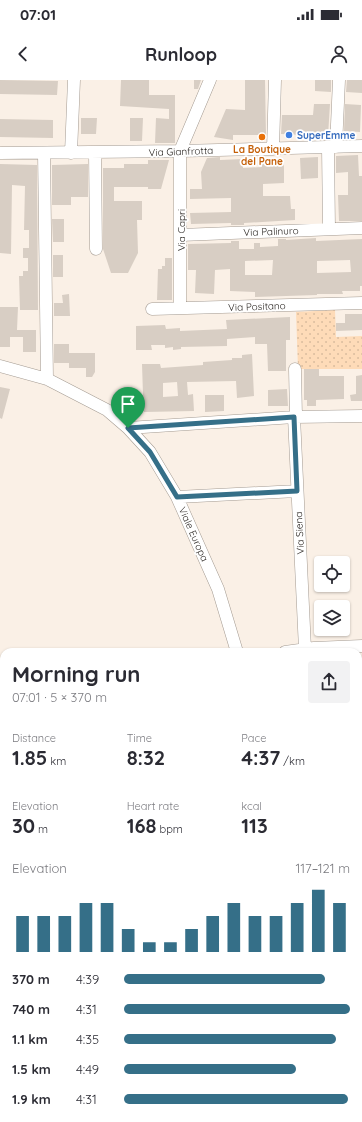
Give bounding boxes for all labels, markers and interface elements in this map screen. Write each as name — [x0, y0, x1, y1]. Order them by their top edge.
text: 07:01 — [20, 5, 56, 24]
icon: back — [12, 43, 34, 65]
text: Runloop — [145, 43, 217, 66]
icon: person — [328, 43, 350, 65]
place label: SuperEmme — [297, 129, 356, 142]
marker: SuperEmme — [284, 130, 294, 140]
marker: La Boutique del Pane — [257, 132, 267, 142]
place label: La Boutique del Pane — [233, 143, 291, 168]
street label: Via Gianfrotta — [148, 144, 214, 159]
street label: Via Capri — [175, 209, 188, 251]
street label: Via Palinuro — [243, 224, 299, 239]
street label: Via Positano — [228, 299, 286, 314]
pin — [111, 387, 145, 428]
icon: arrive — [117, 393, 139, 415]
street label: Viale Europa — [176, 505, 211, 564]
street label: Via Siena — [292, 511, 307, 555]
map controls — [314, 556, 350, 636]
button: locate — [314, 556, 350, 592]
button: layers — [314, 600, 350, 636]
text: Morning run — [12, 660, 140, 688]
button: share — [308, 661, 350, 703]
text: 07:01 · 5 × 370 m — [12, 689, 107, 705]
text: Distance — [12, 731, 56, 745]
text: Time — [127, 731, 152, 745]
text: Pace — [241, 731, 266, 745]
text: 1.85 — [12, 745, 47, 770]
text: 8:32 — [127, 745, 165, 770]
text: 4:37 — [241, 745, 280, 770]
text: km — [47, 754, 66, 768]
text: /km — [280, 754, 305, 768]
text: Elevation — [12, 799, 58, 813]
text: Heart rate — [127, 799, 179, 813]
text: kcal — [241, 799, 262, 813]
text: 30 — [12, 813, 35, 838]
text: 168 — [127, 813, 156, 838]
text: 113 — [241, 813, 268, 838]
text: m — [35, 822, 48, 836]
text: bpm — [156, 822, 183, 836]
text: Elevation — [12, 860, 67, 876]
text: 117–121 m — [295, 860, 350, 876]
text: 370 m — [12, 971, 50, 987]
text: 4:39 — [76, 971, 99, 987]
text: 740 m — [12, 1001, 50, 1017]
text: 4:31 — [76, 1001, 97, 1017]
text: 1.1 km — [12, 1031, 48, 1047]
text: 4:35 — [76, 1031, 99, 1047]
text: 1.5 km — [12, 1061, 51, 1077]
text: 4:49 — [76, 1061, 99, 1077]
text: 1.9 km — [12, 1091, 51, 1107]
text: 4:31 — [76, 1091, 97, 1107]

